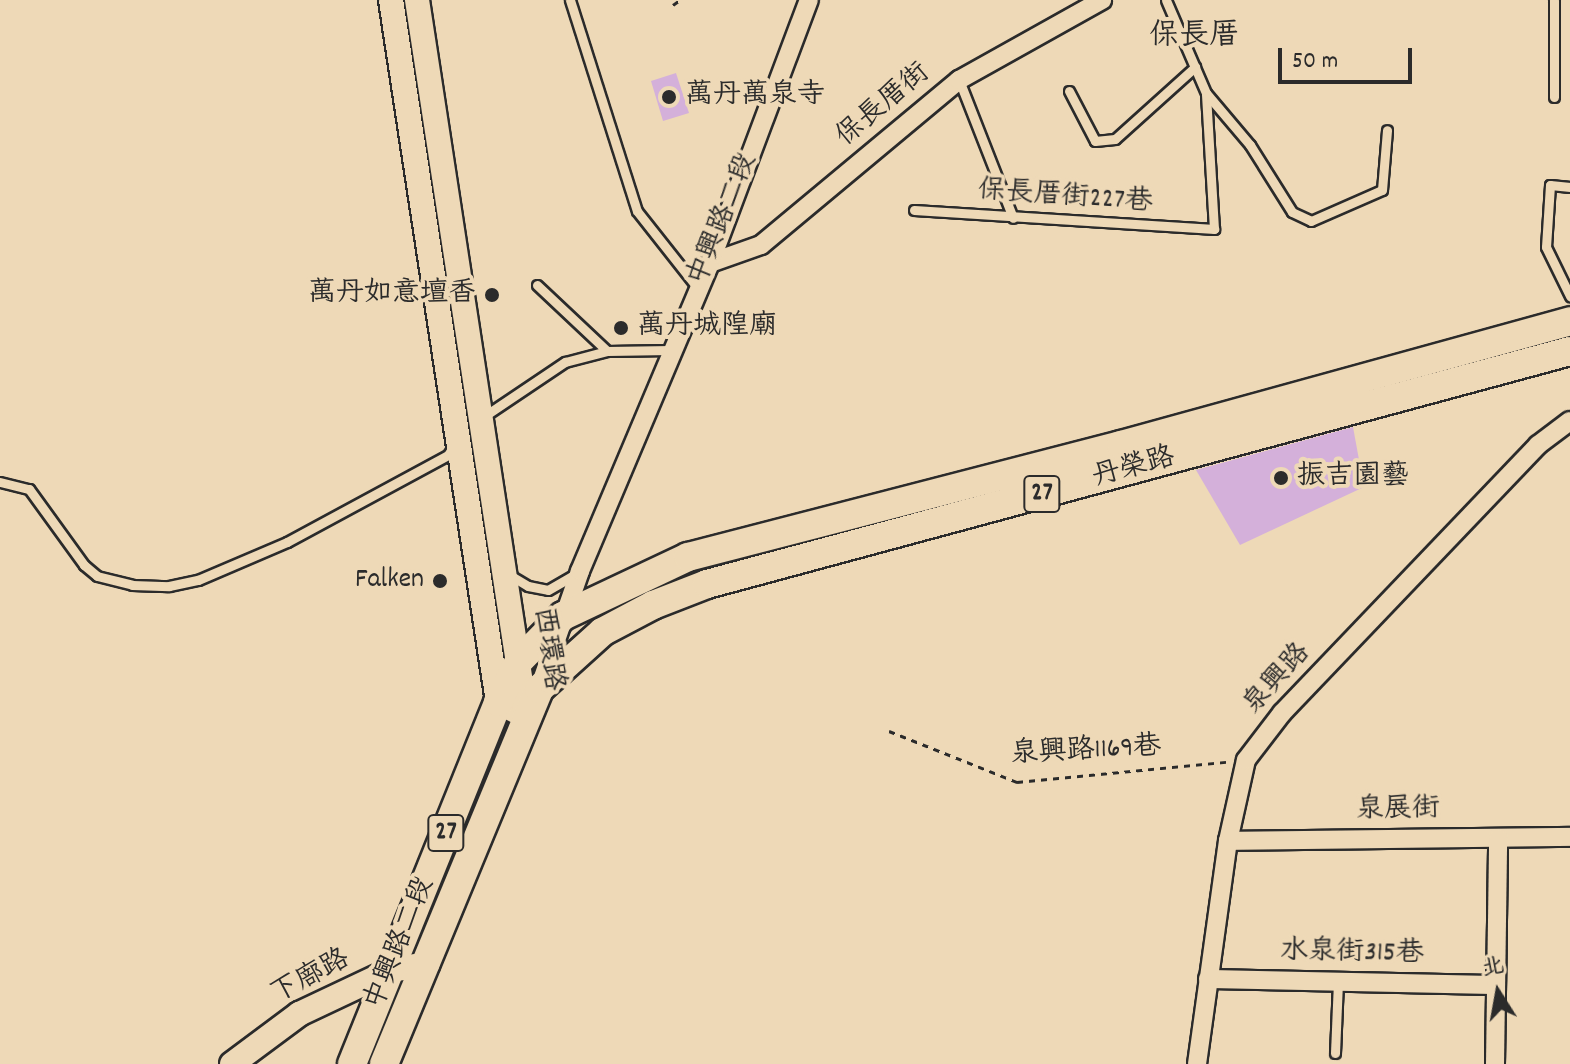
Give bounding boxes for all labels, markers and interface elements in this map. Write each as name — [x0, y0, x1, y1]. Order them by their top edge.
district label: 保長厝 — [1149, 20, 1239, 56]
scale bar — [1282, 32, 1416, 82]
text: 50 m — [1292, 45, 1338, 79]
street label: 保長厝街 — [830, 57, 938, 155]
place label: 萬丹萬泉寺 — [685, 80, 825, 114]
marker: 萬丹萬泉寺 — [660, 88, 678, 106]
street label: 中興路二段 — [682, 149, 766, 291]
street label: 保長厝街227巷 — [976, 175, 1154, 221]
place label: 萬丹如意壇香 — [308, 278, 476, 312]
marker: 萬丹如意壇香 — [483, 286, 501, 304]
place label: 萬丹城隍廟 — [637, 311, 777, 345]
marker: 萬丹城隍廟 — [612, 319, 630, 337]
street label: 丹榮路 — [1089, 442, 1179, 496]
place label: 振吉園藝 — [1297, 461, 1409, 495]
marker: 振吉園藝 — [1272, 469, 1290, 487]
road number: 27 — [1022, 472, 1062, 516]
place label: Falken — [355, 564, 424, 598]
marker: Falken — [431, 572, 449, 590]
street label: 西環路 — [525, 605, 569, 693]
street label: 泉興路 — [1237, 638, 1319, 722]
street label: 泉興路1169巷 — [1010, 731, 1162, 773]
street label: 泉展街 — [1356, 793, 1440, 829]
road number: 27 — [426, 811, 466, 855]
street label: 中興路二段 — [359, 873, 443, 1015]
street label: 水泉街315巷 — [1280, 936, 1424, 972]
street label: 下廍路 — [266, 943, 356, 1013]
text: 北 — [1480, 951, 1507, 985]
north arrow — [1458, 952, 1538, 1032]

